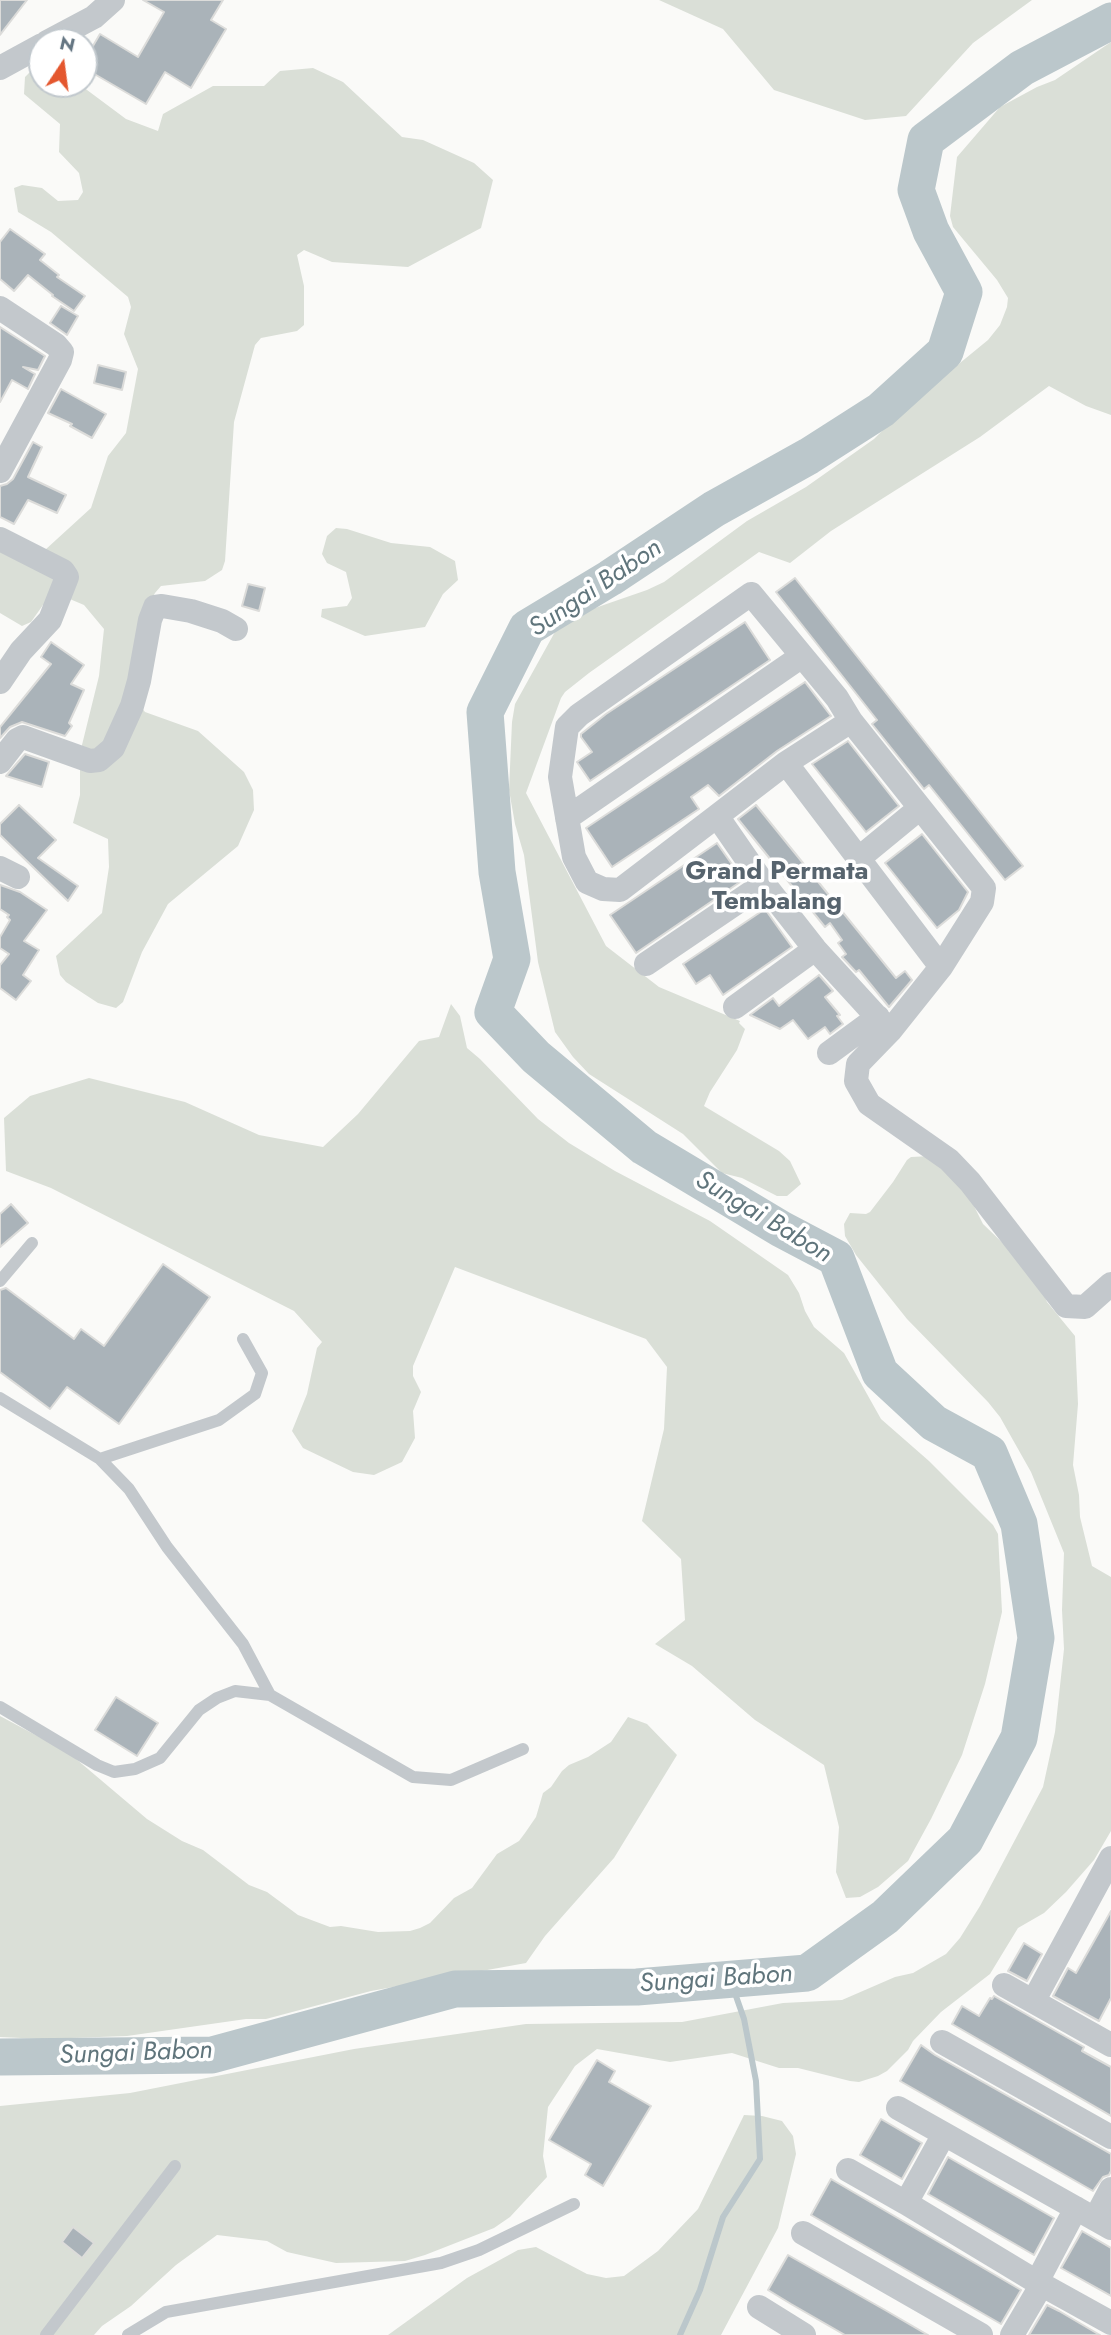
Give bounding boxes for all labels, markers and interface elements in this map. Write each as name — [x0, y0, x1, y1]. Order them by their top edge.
north arrow — [28, 28, 98, 98]
text: N — [57, 29, 78, 59]
water label: Sungai Babon — [524, 533, 668, 645]
district label: Grand Permata Tembalang — [685, 857, 869, 918]
water label: Sungai Babon — [689, 1165, 837, 1271]
water label: Sungai Babon — [638, 1959, 794, 2001]
water label: Sungai Babon — [59, 2036, 213, 2072]

